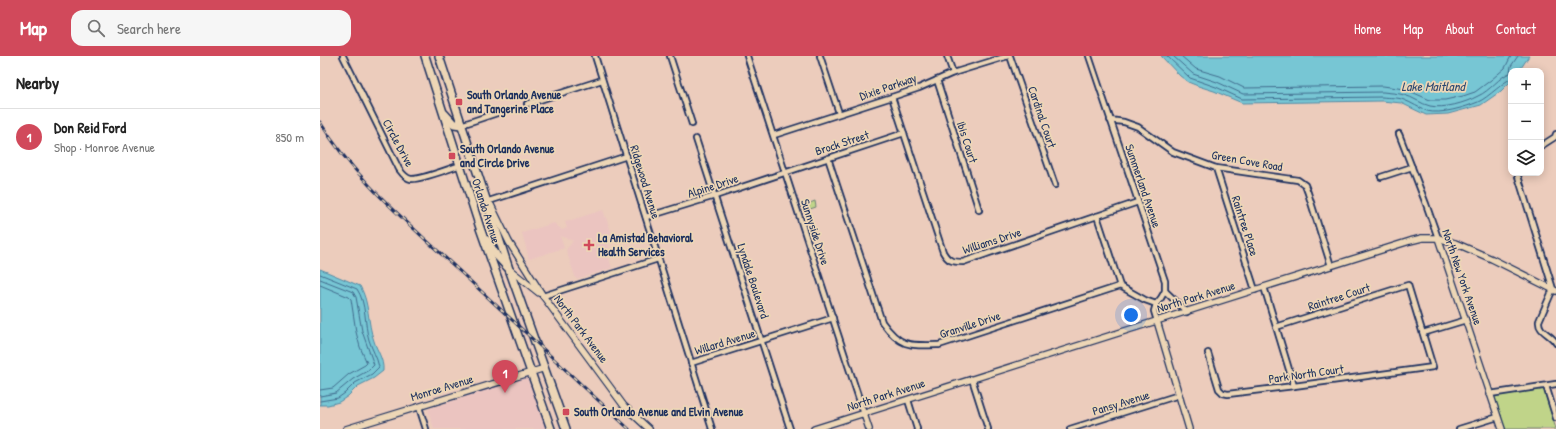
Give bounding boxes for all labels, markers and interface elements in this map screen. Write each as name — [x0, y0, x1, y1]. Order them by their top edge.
search box — [71, 10, 351, 46]
text: Map — [20, 15, 47, 41]
icon: search — [85, 17, 107, 39]
text: Search here — [117, 18, 181, 39]
text: Home — [1354, 19, 1381, 38]
text: Map — [1403, 19, 1423, 38]
text: About — [1445, 19, 1474, 38]
text: Contact — [1496, 19, 1536, 38]
map controls — [1508, 68, 1544, 176]
button: + — [1508, 68, 1544, 104]
street label: Dixie Parkway — [857, 69, 919, 104]
text: Nearby — [16, 71, 59, 94]
water label: Lake Maitland — [1401, 77, 1467, 95]
street label: Cardinal Court — [1024, 84, 1061, 151]
place label: South Orlando Avenue and Tangerine Place — [467, 86, 562, 118]
marker: South Orlando Avenue and Tangerine Place — [454, 97, 464, 107]
button: − — [1508, 104, 1544, 140]
street label: Circle Drive — [379, 116, 418, 170]
text: Don Reid Ford — [54, 117, 126, 138]
street label: Ibis Court — [953, 119, 982, 166]
street label: Brock Street — [813, 126, 872, 159]
text: 1 — [27, 128, 31, 146]
text: 850 m — [275, 128, 304, 146]
text: Shop · Monroe Avenue — [54, 138, 155, 156]
place label: South Orlando Avenue and Circle Drive — [460, 140, 555, 171]
button: layers — [1508, 140, 1544, 176]
street label: Summerland Avenue — [1121, 142, 1166, 230]
street label: Ridgewood Avenue — [626, 143, 665, 221]
street label: Green Cove Road — [1210, 146, 1284, 175]
marker: South Orlando Avenue and Circle Drive — [447, 151, 457, 161]
street label: Alpine Drive — [685, 169, 741, 202]
street label: Orlando Avenue — [468, 176, 505, 246]
street label: Raintree Place — [1228, 194, 1263, 258]
street label: Sunnyside Drive — [797, 197, 834, 267]
street label: Williams Drive — [960, 223, 1024, 258]
street label: North New York Avenue — [1438, 227, 1487, 327]
place label: La Amistad Behavioral Health Services — [598, 229, 694, 260]
marker: La Amistad Behavioral Health Services — [583, 239, 595, 251]
street label: Lyndale Boulevard — [733, 241, 774, 321]
street label: North Park Avenue — [1155, 276, 1237, 316]
street label: Raintree Court — [1306, 278, 1373, 315]
street label: North Park Avenue — [550, 291, 613, 366]
your location — [1121, 305, 1141, 325]
street label: Granville Drive — [937, 307, 1003, 342]
street label: Willard Avenue — [693, 324, 757, 359]
pin: 1 — [492, 360, 518, 393]
street label: Park North Court — [1267, 360, 1345, 387]
street label: Monroe Avenue — [408, 370, 476, 405]
street label: North Park Avenue — [845, 374, 927, 415]
street label: Pansy Avenue — [1090, 386, 1152, 419]
place label: South Orlando Avenue and Elvin Avenue — [574, 403, 744, 420]
marker: South Orlando Avenue and Elvin Avenue — [561, 407, 571, 417]

